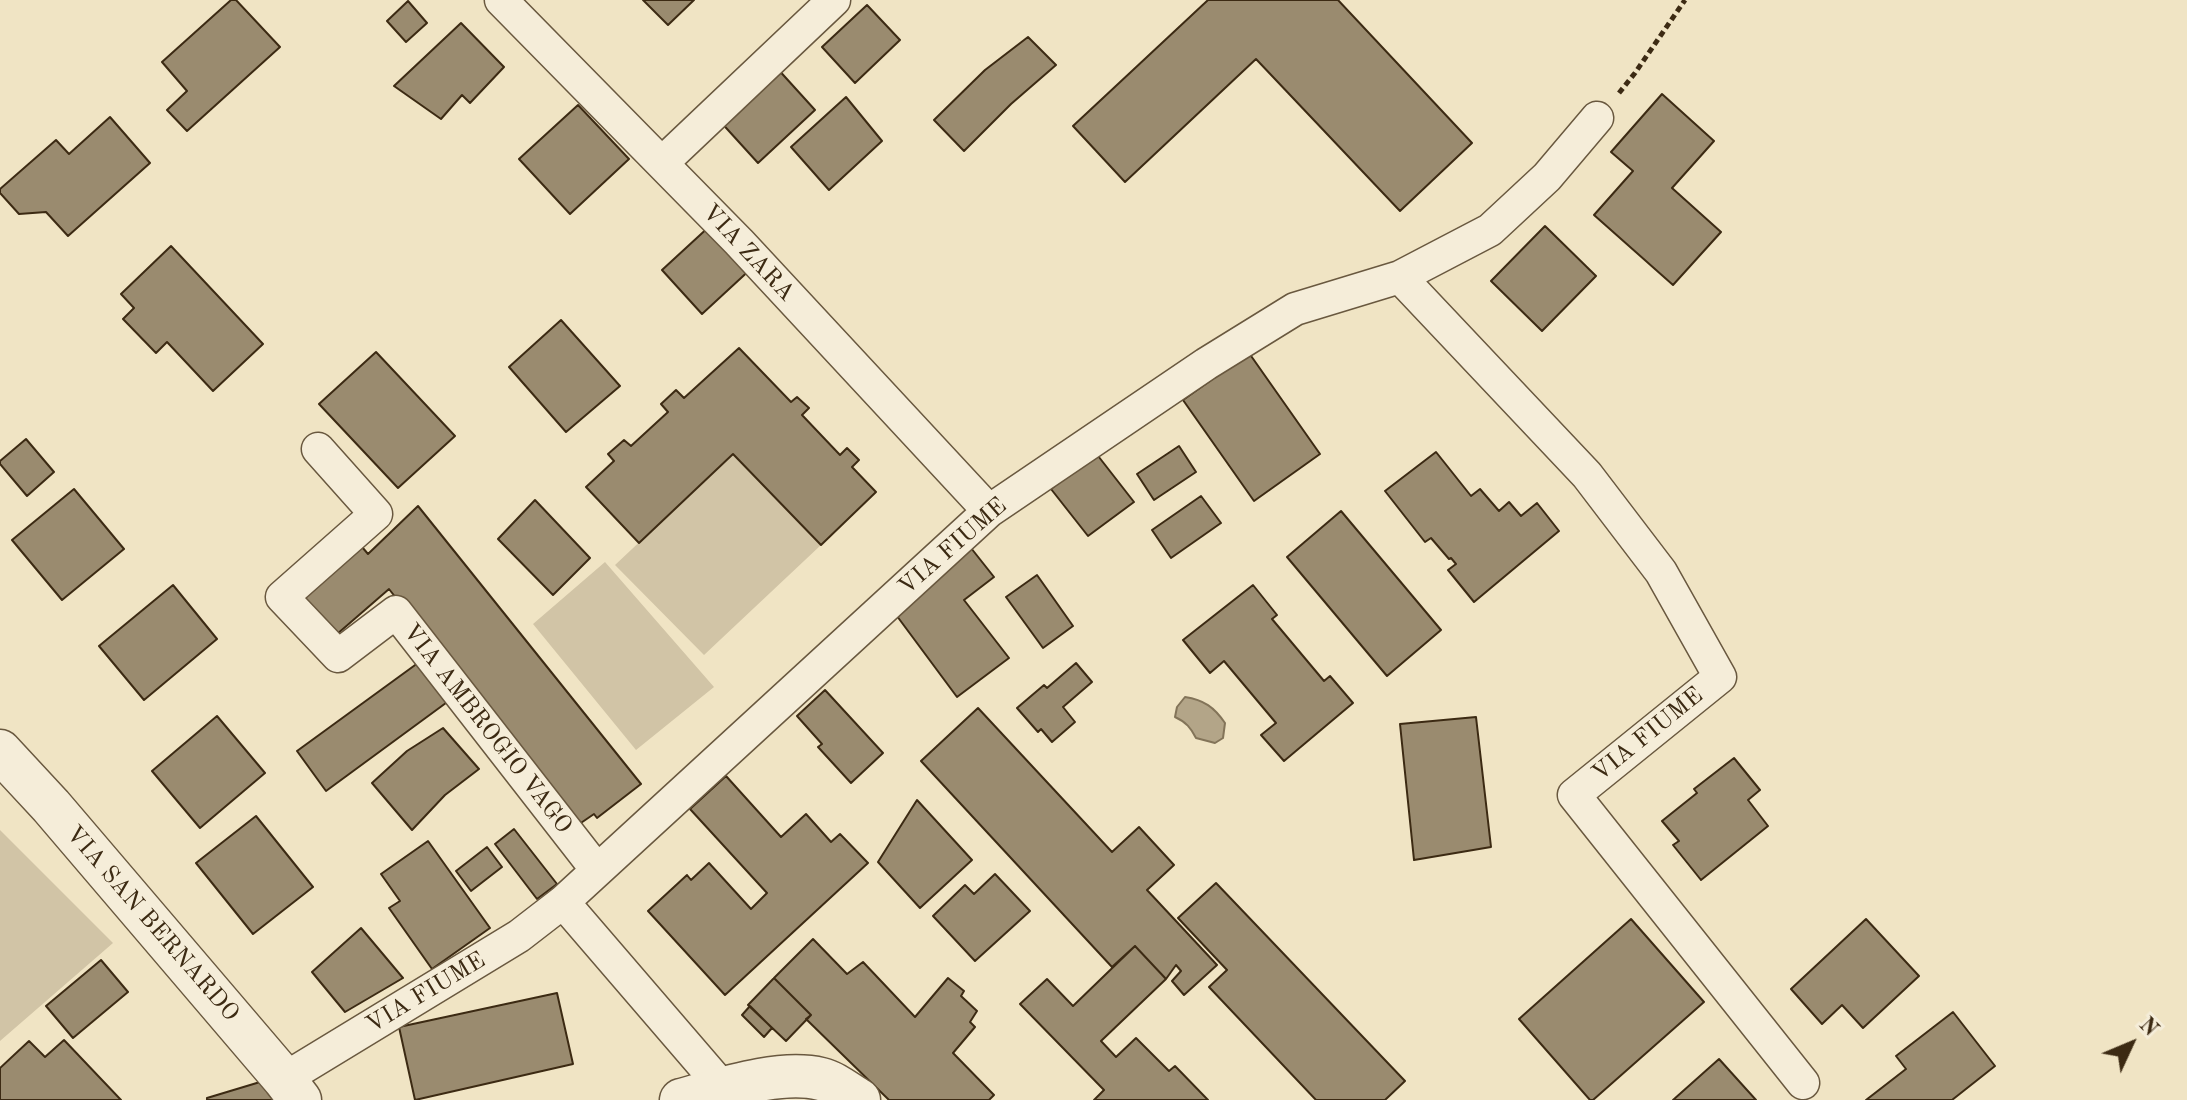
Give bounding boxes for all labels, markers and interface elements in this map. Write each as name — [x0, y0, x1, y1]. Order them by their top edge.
street label: VIA ZARA — [696, 198, 800, 308]
street label: VIA FIUME — [893, 492, 1013, 602]
street label: VIA AMBROGIO VAGO — [396, 618, 578, 840]
street label: VIA FIUME — [1587, 682, 1709, 788]
street label: VIA SAN BERNARDO — [59, 820, 245, 1028]
street label: VIA FIUME — [361, 946, 491, 1040]
north arrow — [2091, 1004, 2171, 1084]
text: N — [2135, 1014, 2162, 1041]

